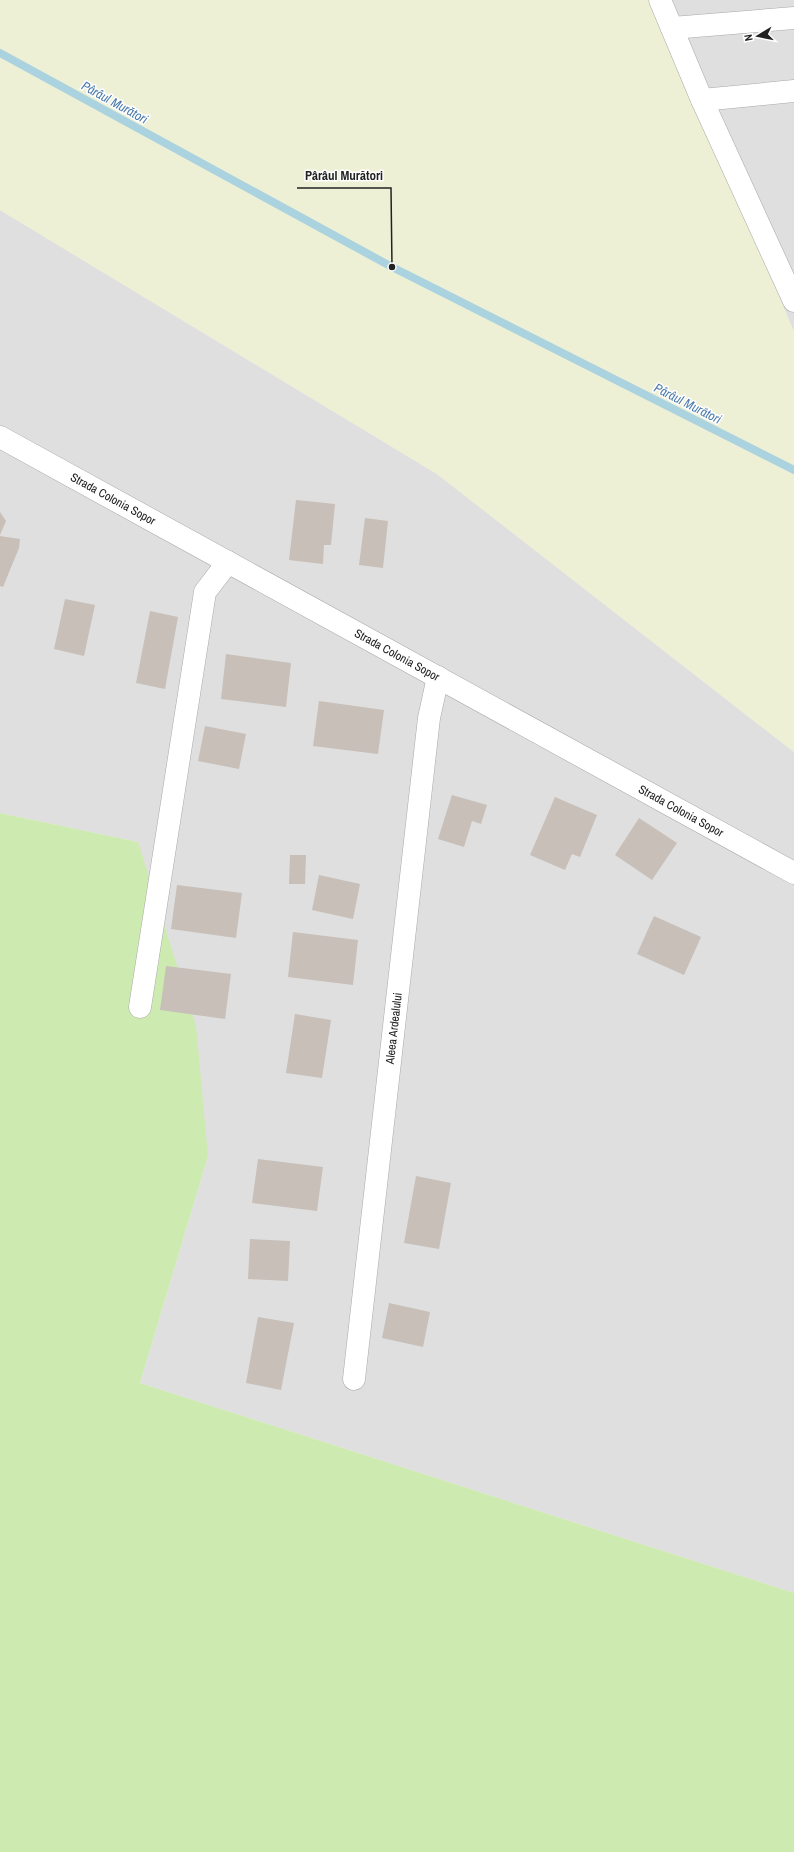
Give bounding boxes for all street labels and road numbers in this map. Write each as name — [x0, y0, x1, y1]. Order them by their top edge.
street label: Strada Colonia Sopor — [68, 469, 159, 529]
street label: Strada Colonia Sopor — [352, 625, 443, 685]
street label: Strada Colonia Sopor — [636, 781, 727, 841]
street label: Aleea Ardealului — [382, 992, 406, 1066]

